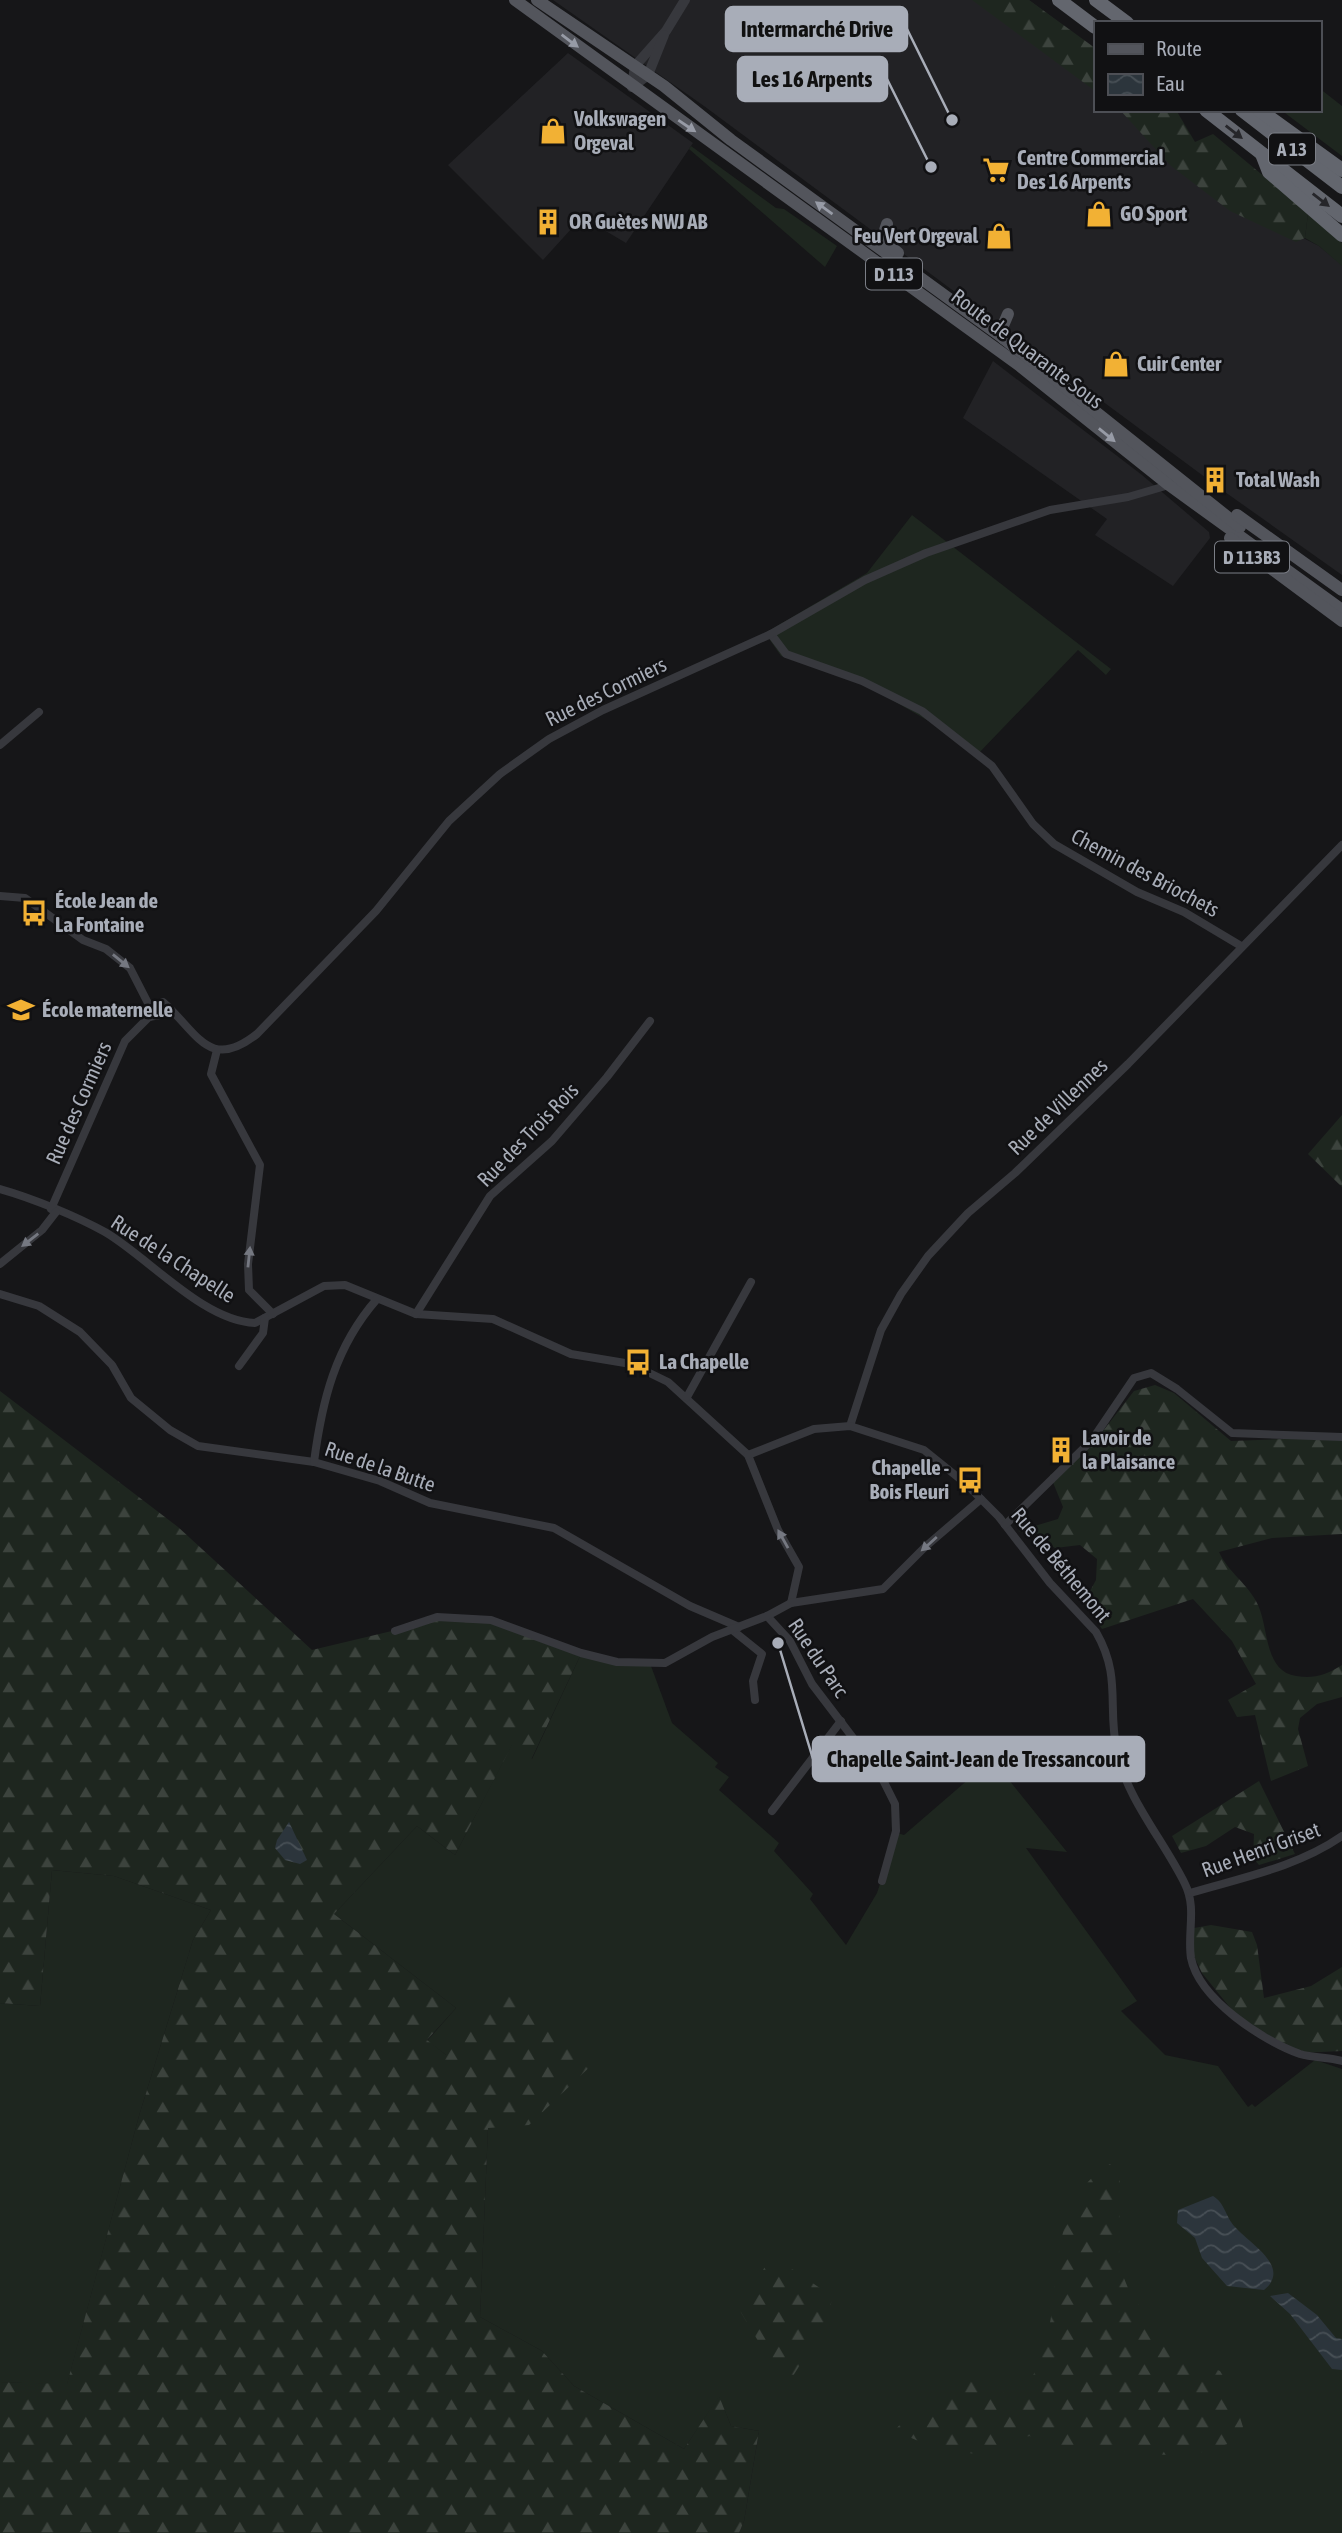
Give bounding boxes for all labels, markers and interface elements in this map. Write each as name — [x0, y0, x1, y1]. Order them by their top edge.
callout: Intermarché Drive — [726, 7, 907, 51]
text: Intermarché Drive — [741, 16, 893, 42]
legend — [1094, 21, 1321, 112]
one-way arrow — [560, 33, 578, 48]
text: Route — [1156, 36, 1202, 60]
callout: Les 16 Arpents — [738, 57, 887, 101]
text: Les 16 Arpents — [752, 66, 872, 92]
text: Eau — [1156, 71, 1185, 95]
place label: Volkswagen Orgeval — [573, 106, 666, 154]
shop icon: Volkswagen Orgeval — [538, 116, 568, 146]
one-way arrow — [678, 119, 696, 133]
one-way arrow — [1225, 124, 1243, 138]
road number: A 13 — [1269, 134, 1315, 164]
place label: Centre Commercial Des 16 Arpents — [1017, 145, 1164, 193]
supermarket icon: Centre Commercial Des 16 Arpents — [981, 155, 1011, 185]
one-way arrow — [1312, 192, 1330, 206]
shop icon: GO Sport — [1084, 199, 1114, 229]
place label: GO Sport — [1120, 201, 1187, 225]
one-way arrow — [815, 202, 833, 216]
building icon: OR Guètes NWJ AB — [533, 207, 563, 237]
place label: OR Guètes NWJ AB — [569, 209, 708, 233]
shop icon: Feu Vert Orgeval — [984, 221, 1014, 251]
place label: Feu Vert Orgeval — [854, 223, 978, 247]
road number: D 113 — [866, 258, 922, 290]
street label: Route de Quarante Sous — [947, 283, 1108, 413]
shop icon: Cuir Center — [1101, 349, 1131, 379]
place label: Cuir Center — [1137, 351, 1222, 375]
one-way arrow — [1099, 427, 1116, 442]
building icon: Total Wash — [1200, 465, 1230, 495]
place label: Total Wash — [1236, 467, 1320, 491]
road number: D 113B3 — [1215, 542, 1289, 572]
street label: Rue des Cormiers — [541, 652, 670, 731]
street label: Chemin des Briochets — [1068, 823, 1223, 921]
place label: École Jean de La Fontaine — [55, 888, 158, 936]
bus stop icon: École Jean de La Fontaine — [19, 898, 49, 928]
one-way arrow — [112, 954, 130, 969]
school or university icon: École maternelle — [6, 995, 36, 1025]
place label: École maternelle — [42, 997, 173, 1021]
street label: Rue des Cormiers — [40, 1038, 116, 1168]
street label: Rue de Villennes — [1003, 1053, 1112, 1159]
street label: Rue des Trois Rois — [472, 1078, 583, 1191]
street label: Rue de la Chapelle — [107, 1209, 240, 1307]
one-way arrow — [22, 1232, 40, 1247]
one-way arrow — [244, 1245, 255, 1267]
bus stop icon: La Chapelle — [623, 1347, 653, 1377]
place label: La Chapelle — [659, 1349, 749, 1373]
place label: Lavoir de la Plaisance — [1082, 1425, 1175, 1473]
building icon: Lavoir de la Plaisance — [1046, 1435, 1076, 1465]
street label: Rue de la Butte — [322, 1436, 439, 1496]
place label: Chapelle - Bois Fleuri — [870, 1455, 949, 1503]
bus stop icon: Chapelle - Bois Fleuri — [955, 1465, 985, 1495]
street label: Rue de Béthemont — [1007, 1502, 1117, 1626]
one-way arrow — [778, 1529, 789, 1549]
one-way arrow — [921, 1535, 938, 1551]
street label: Rue du Parc — [784, 1614, 854, 1701]
callout: Chapelle Saint-Jean de Tressancourt — [813, 1737, 1144, 1781]
text: Chapelle Saint-Jean de Tressancourt — [826, 1746, 1130, 1772]
street label: Rue Henri Griset — [1198, 1817, 1323, 1882]

